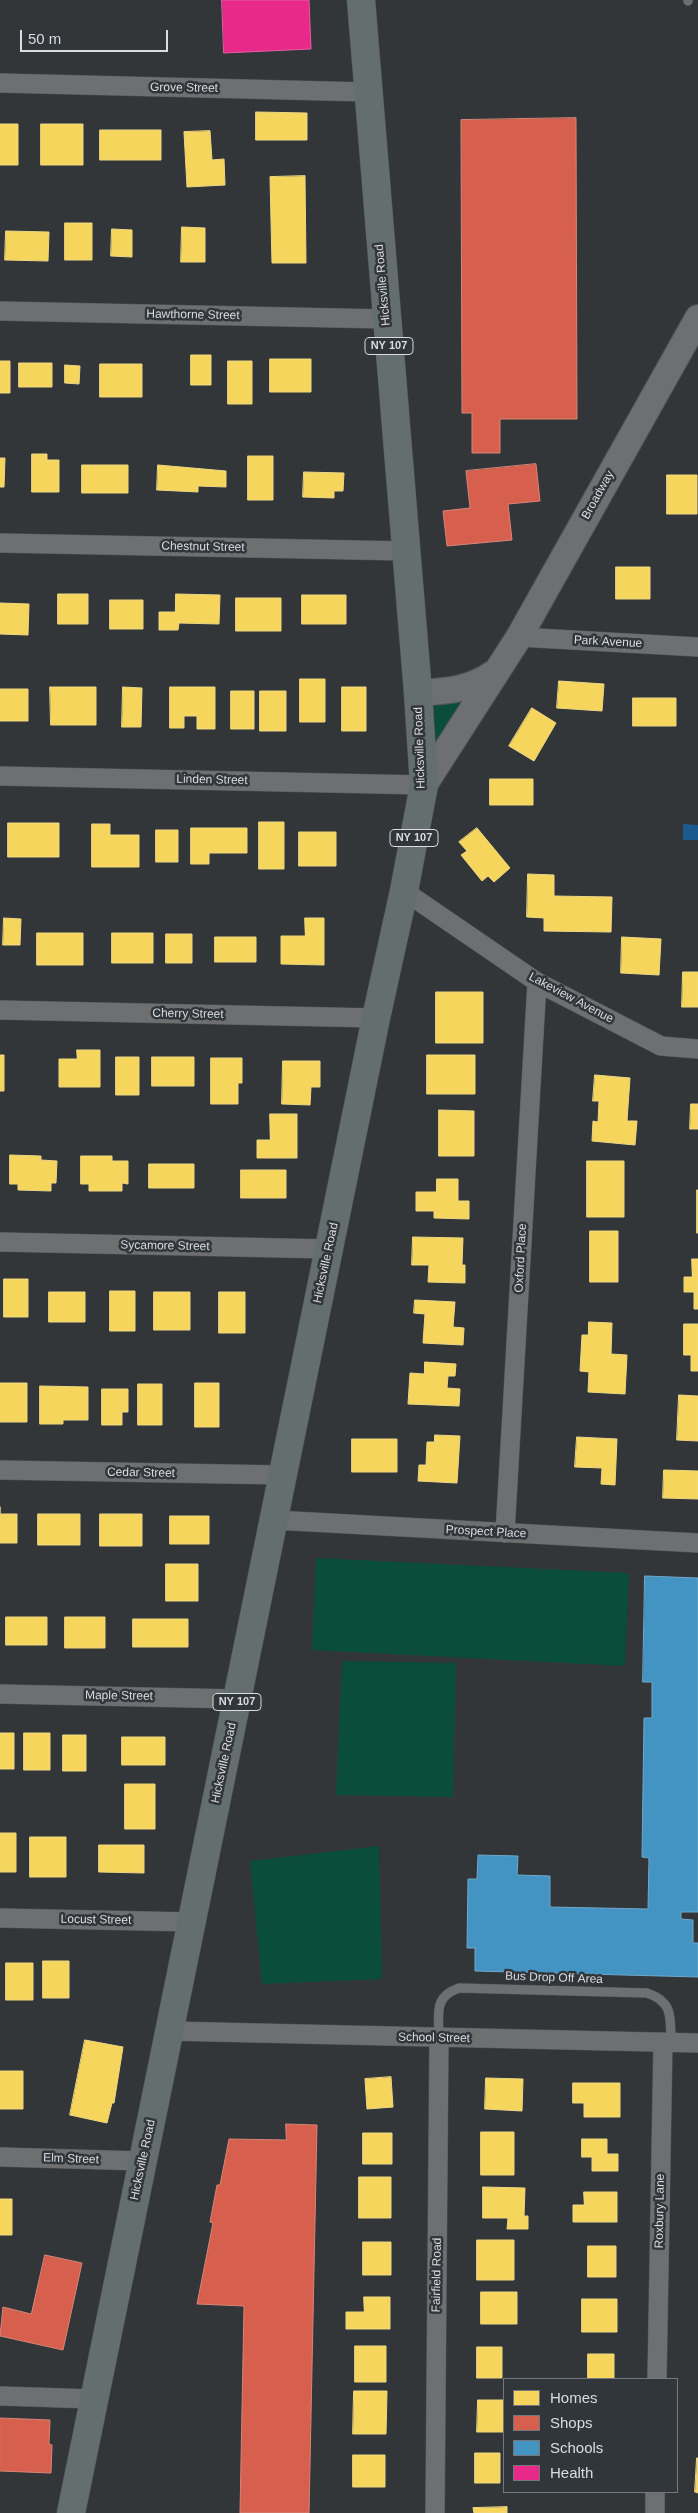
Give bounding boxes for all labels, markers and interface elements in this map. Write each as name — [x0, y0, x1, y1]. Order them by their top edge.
scale bar — [22, 20, 170, 52]
text: 50 m — [28, 30, 61, 47]
street label: Grove Street — [150, 80, 218, 96]
street label: Hicksville Road — [372, 244, 394, 326]
street label: Hawthorne Street — [146, 307, 240, 323]
road number: NY 107 — [365, 338, 413, 354]
street label: Broadway — [579, 468, 617, 522]
street label: Chestnut Street — [161, 539, 245, 555]
street label: Park Avenue — [573, 633, 643, 651]
street label: Hicksville Road — [411, 707, 429, 789]
street label: Linden Street — [176, 772, 248, 788]
road number: NY 107 — [390, 830, 438, 846]
street label: Lakeview Avenue — [526, 970, 616, 1026]
street label: Cherry Street — [152, 1006, 224, 1022]
street label: Hicksville Road — [310, 1221, 342, 1305]
street label: Oxford Place — [512, 1223, 530, 1293]
street label: Sycamore Street — [120, 1238, 210, 1254]
street label: Cedar Street — [107, 1465, 175, 1481]
street label: Prospect Place — [445, 1523, 527, 1541]
street label: Maple Street — [85, 1688, 153, 1704]
road number: NY 107 — [213, 1694, 261, 1710]
street label: Hicksville Road — [208, 1721, 240, 1805]
street label: Locust Street — [61, 1912, 131, 1928]
street label: Bus Drop Off Area — [505, 1969, 603, 1987]
street label: School Street — [398, 2030, 470, 2046]
street label: Hicksville Road — [127, 2118, 159, 2202]
street label: Elm Street — [43, 2151, 99, 2167]
street label: Roxbury Lane — [652, 2174, 668, 2248]
street label: Fairfield Road — [429, 2238, 445, 2312]
legend — [503, 2378, 678, 2493]
text: Homes — [550, 2389, 598, 2406]
text: Shops — [550, 2414, 593, 2431]
text: Schools — [550, 2439, 603, 2456]
text: Health — [550, 2464, 593, 2481]

